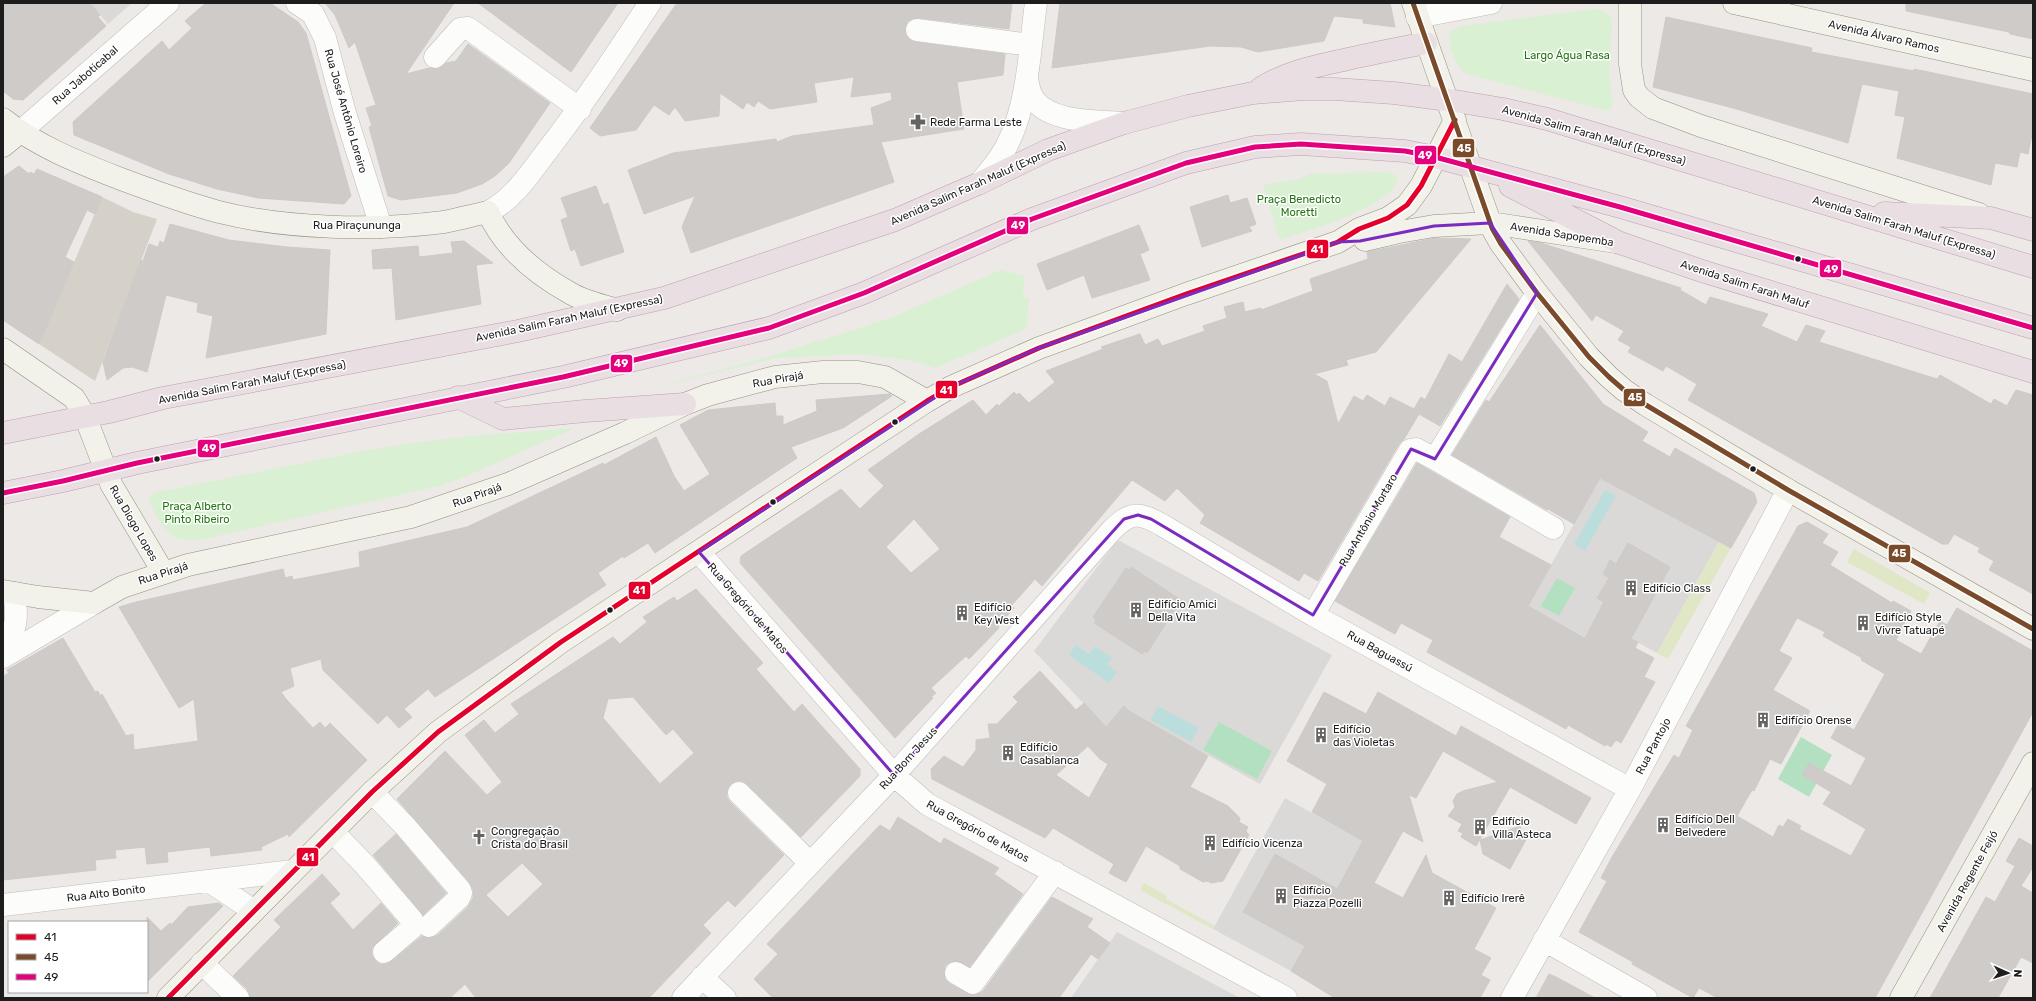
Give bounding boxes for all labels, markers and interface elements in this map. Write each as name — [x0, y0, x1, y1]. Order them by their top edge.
street label: Avenida Álvaro Ramos — [1827, 17, 1941, 56]
street label: Rua Jaboticabal — [50, 43, 121, 107]
street label: Rua José Antônio Loreiro — [322, 48, 369, 175]
park label: Largo Água Rasa — [1524, 49, 1610, 62]
street label: Avenida Salim Farah Maluf (Expressa) — [1500, 103, 1688, 168]
pharmacy icon: Rede Farma Leste — [909, 113, 927, 131]
place label: Rede Farma Leste — [930, 116, 1022, 129]
line badge: 45 — [1452, 138, 1475, 158]
street label: Avenida Salim Farah Maluf (Expressa) — [888, 139, 1068, 228]
text: 45 — [1457, 142, 1471, 155]
line badge: 49 — [1414, 145, 1437, 165]
text: 49 — [1418, 149, 1432, 162]
park label: Praça Benedicto Moretti — [1257, 193, 1341, 219]
street label: Avenida Salim Farah Maluf (Expressa) — [1811, 193, 1997, 262]
line badge: 49 — [1006, 216, 1029, 235]
street label: Rua Piraçununga — [313, 219, 401, 232]
text: 49 — [1011, 219, 1025, 232]
street label: Avenida Sapopemba — [1509, 220, 1615, 249]
line badge: 41 — [1306, 239, 1329, 259]
text: 41 — [1311, 243, 1323, 256]
unlabelled marker — [1793, 254, 1803, 264]
street label: Avenida Salim Farah Maluf — [1679, 258, 1812, 312]
line badge: 49 — [1819, 259, 1842, 278]
text: 49 — [1824, 263, 1838, 276]
street label: Avenida Salim Farah Maluf (Expressa) — [474, 292, 664, 345]
line badge: 49 — [610, 354, 633, 373]
text: 49 — [614, 357, 628, 370]
street label: Avenida Salim Farah Maluf (Expressa) — [157, 358, 347, 407]
street label: Rua Pirajá — [752, 369, 805, 390]
line badge: 41 — [935, 380, 958, 399]
text: 41 — [940, 384, 952, 397]
line badge: 45 — [1623, 388, 1646, 407]
text: 45 — [1628, 391, 1642, 404]
unlabelled marker — [890, 417, 900, 427]
line badge: 49 — [197, 439, 220, 458]
text: 49 — [202, 442, 216, 455]
unlabelled marker — [152, 454, 162, 464]
unlabelled marker — [1748, 464, 1758, 474]
street label: Rua Antônio Mortaro — [1337, 471, 1400, 569]
street label: Rua Pirajá — [451, 481, 504, 510]
street label: Rua Diogo Lopes — [107, 483, 161, 564]
unlabelled marker — [768, 497, 778, 507]
park label: Praça Alberto Pinto Ribeiro — [162, 500, 232, 526]
line badge: 45 — [1888, 544, 1911, 563]
text: 45 — [1892, 547, 1906, 560]
street label: Rua Pirajá — [137, 559, 190, 588]
street label: Rua Gregório de Matos — [705, 561, 791, 656]
building icon: Edifício Class — [1622, 579, 1640, 597]
line badge: 41 — [628, 581, 651, 600]
place label: Edifício Class — [1643, 582, 1711, 595]
text: 41 — [633, 584, 645, 597]
place label: Edifício Amici Della Vita — [1148, 598, 1217, 624]
place label: Edifício Key West — [974, 601, 1020, 627]
building icon: Edifício Amici Della Vita — [1127, 601, 1145, 619]
building icon: Edifício Key West — [953, 604, 971, 622]
unlabelled marker — [605, 605, 615, 615]
place label: Edifício Style Vivre Tatuapé — [1875, 611, 1945, 637]
building icon: Edifício Style Vivre Tatuapé — [1854, 614, 1872, 632]
street label: Rua Baguassú — [1345, 628, 1415, 675]
building icon: Edifício Orense — [1754, 711, 1772, 729]
place label: Edifício Orense — [1775, 714, 1852, 727]
street label: Rua Pantojo — [1633, 716, 1674, 777]
place label: Edifício das Violetas — [1333, 723, 1395, 749]
street label: Rua Bom Jesus — [877, 724, 940, 792]
building icon: Edifício das Violetas — [1312, 726, 1330, 744]
place label: Edifício Casablanca — [1020, 741, 1079, 767]
building icon: Edifício Casablanca — [999, 744, 1017, 762]
street label: Rua Gregório de Matos — [924, 798, 1032, 865]
place label: Edifício Dell Belvedere — [1675, 813, 1735, 839]
place label: Edifício Villa Asteca — [1492, 815, 1551, 841]
building icon: Edifício Dell Belvedere — [1654, 816, 1672, 834]
building icon: Edifício Villa Asteca — [1471, 818, 1489, 836]
place label: Congregação Crista do Brasil — [491, 825, 568, 851]
church icon: Congregação Crista do Brasil — [470, 828, 488, 846]
street label: Avenida Regente Feijó — [1934, 828, 2001, 934]
building icon: Edifício Vicenza — [1201, 834, 1219, 852]
place label: Edifício Vicenza — [1222, 837, 1303, 850]
line badge: 41 — [296, 847, 319, 867]
text: 41 — [302, 851, 314, 864]
street label: Rua Alto Bonito — [66, 882, 146, 905]
place label: Edifício Piazza Pozelli — [1293, 884, 1362, 910]
building icon: Edifício Piazza Pozelli — [1272, 887, 1290, 905]
building icon: Edifício Irerê — [1440, 889, 1458, 907]
place label: Edifício Irerê — [1461, 892, 1525, 905]
legend — [8, 921, 148, 993]
text: 41 — [44, 930, 56, 944]
text: 45 — [44, 950, 59, 964]
north arrow — [1988, 953, 2028, 993]
text: N — [2011, 969, 2024, 978]
text: 49 — [44, 970, 58, 984]

